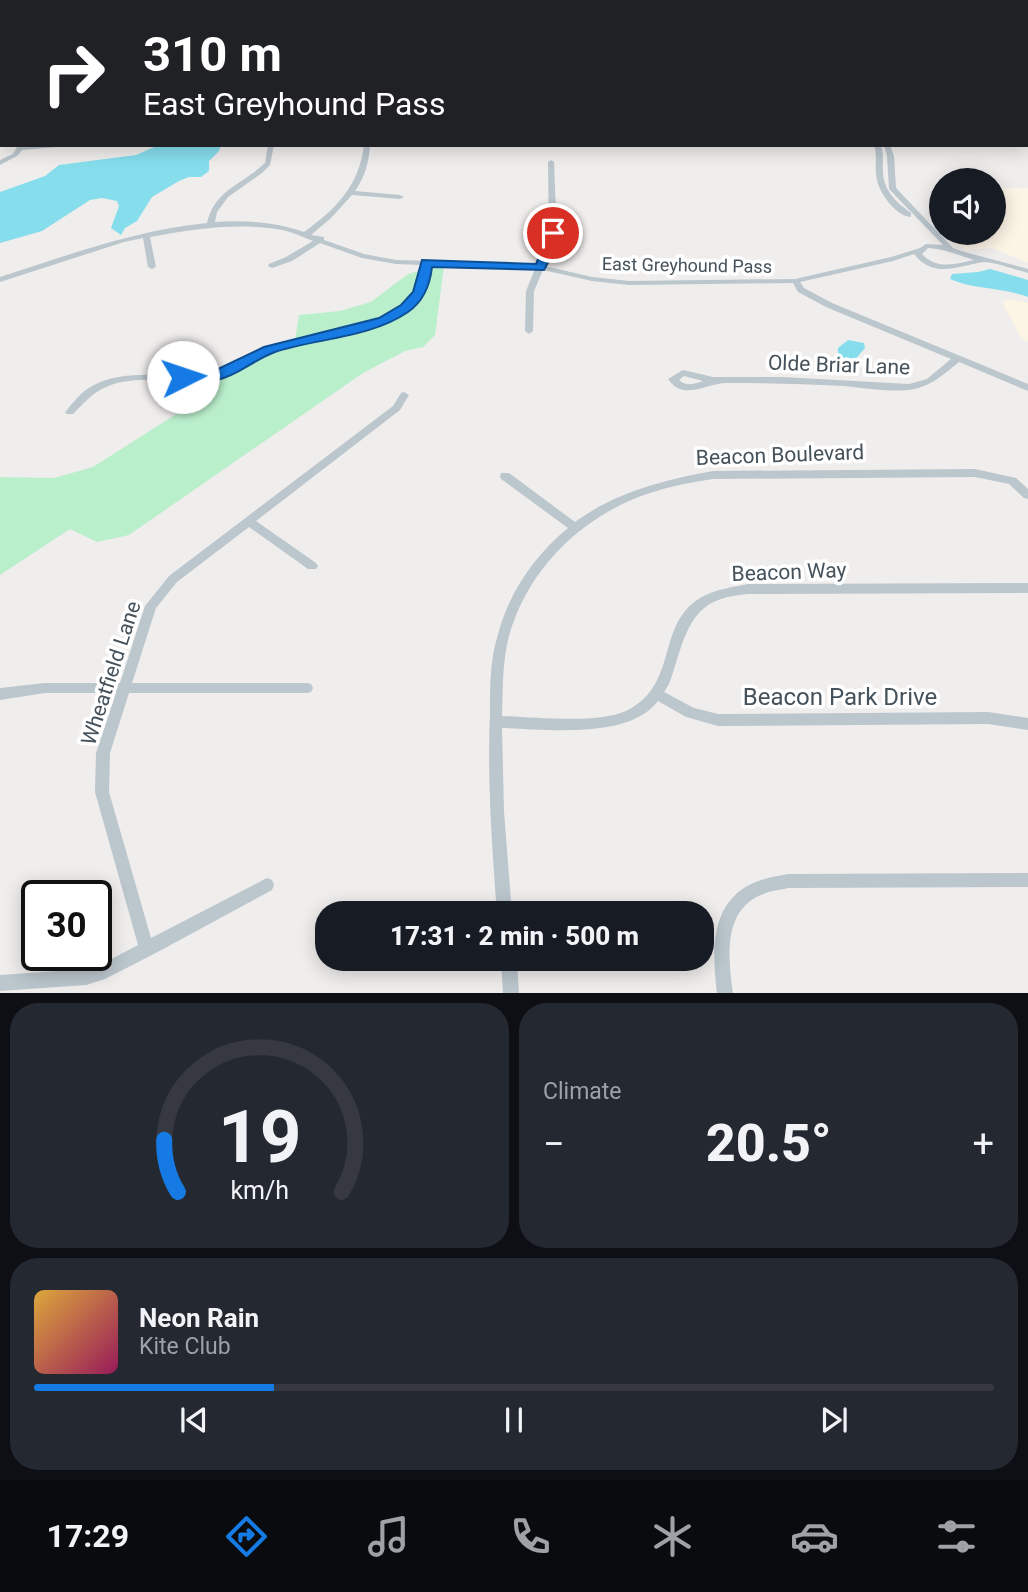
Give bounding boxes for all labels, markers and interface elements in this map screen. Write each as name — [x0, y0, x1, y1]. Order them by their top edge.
text: 310 m — [143, 26, 282, 83]
icon: right — [28, 28, 119, 119]
text: East Greyhound Pass — [143, 85, 445, 123]
map controls — [929, 168, 1006, 245]
button: sound — [929, 168, 1006, 245]
pin — [523, 203, 583, 263]
icon: arrive — [534, 214, 572, 252]
street label: East Greyhound Pass — [602, 253, 772, 277]
position arrow — [146, 340, 220, 414]
street label: Olde Briar Lane — [767, 351, 911, 379]
street label: Beacon Boulevard — [695, 440, 865, 470]
street label: Beacon Way — [731, 558, 847, 586]
street label: Wheatfield Lane — [76, 598, 146, 748]
street label: Beacon Park Drive — [743, 683, 937, 711]
speed limit sign: 30 — [21, 880, 112, 971]
text: 17:31 · 2 min · 500 m — [390, 921, 639, 951]
text: Climate — [543, 1078, 622, 1105]
text: 19 — [218, 1094, 301, 1180]
text: 20.5° — [706, 1113, 832, 1174]
text: − — [543, 1122, 565, 1166]
text: + — [972, 1122, 994, 1166]
text: km/h — [230, 1175, 289, 1204]
text: Neon Rain — [139, 1303, 259, 1333]
text: Kite Club — [139, 1333, 231, 1360]
icon: previous — [175, 1401, 213, 1439]
icon: pause — [495, 1401, 533, 1439]
icon: next — [815, 1401, 853, 1439]
icon: directions — [222, 1512, 271, 1561]
icon: music — [364, 1512, 413, 1561]
icon: phone — [506, 1512, 555, 1561]
icon: climate — [648, 1512, 697, 1561]
icon: car — [790, 1512, 839, 1561]
icon: filters — [932, 1512, 981, 1561]
text: 17:29 — [47, 1517, 129, 1555]

